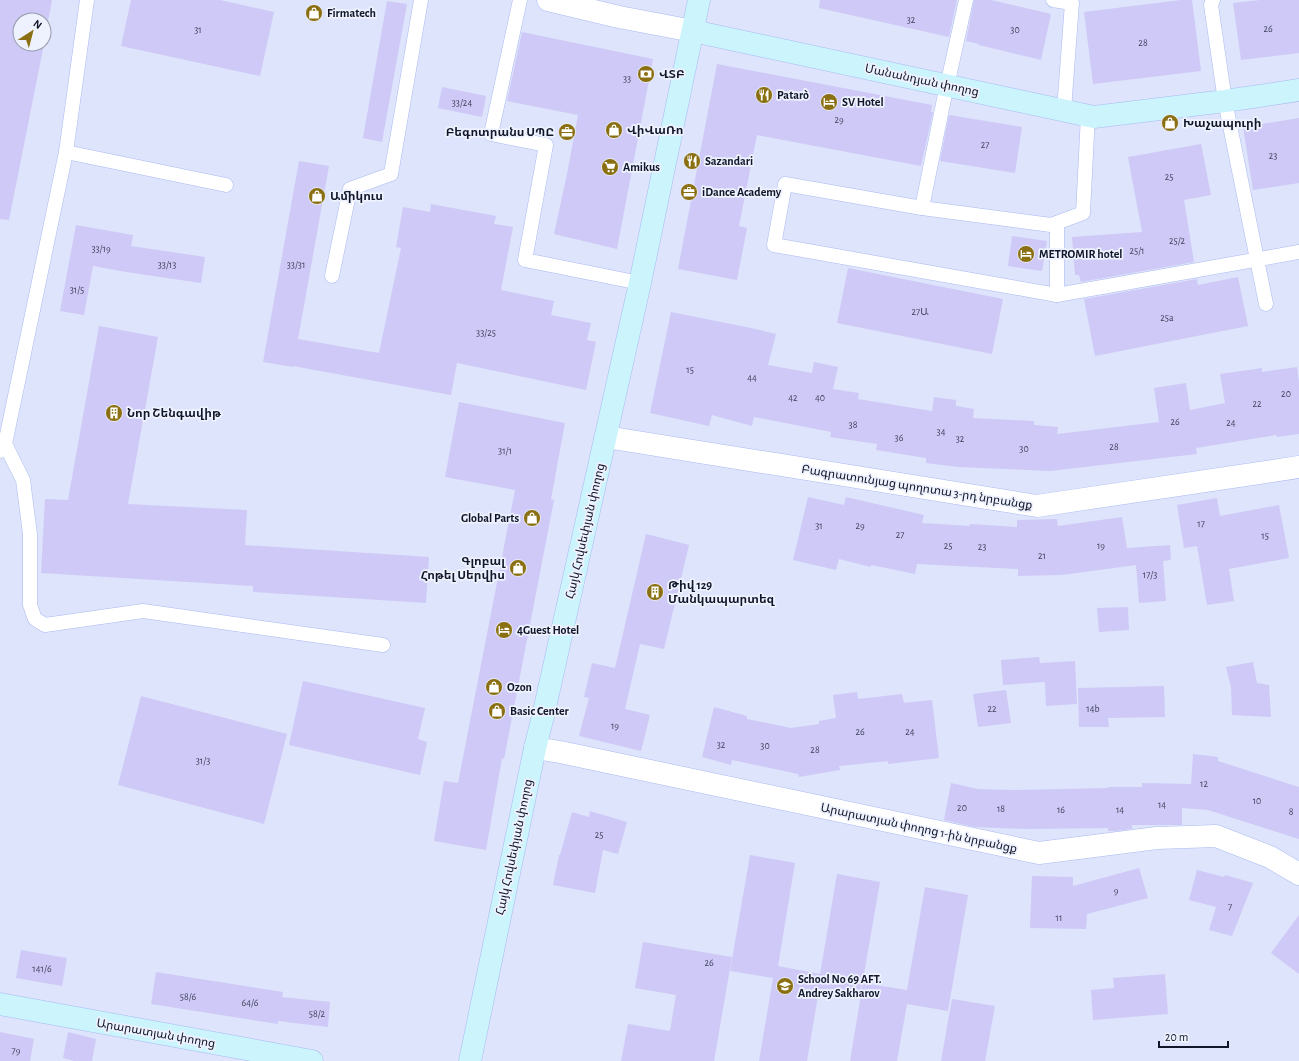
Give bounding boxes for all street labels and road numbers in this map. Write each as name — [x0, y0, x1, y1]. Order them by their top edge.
street label: Մանանդյան փողոց — [864, 62, 980, 99]
street label: Հայկ Հովսեփյան փողոց — [564, 462, 607, 600]
street label: Բագրատունյաց պողոտա 3-րդ նրբանցք — [800, 463, 1033, 512]
street label: Հայկ Հովսեփյան փողոց — [494, 778, 535, 916]
street label: Արարատյան փողոց 1-ին նրբանցք — [819, 801, 1018, 856]
street label: Արարատյան փողոց — [95, 1017, 216, 1050]

